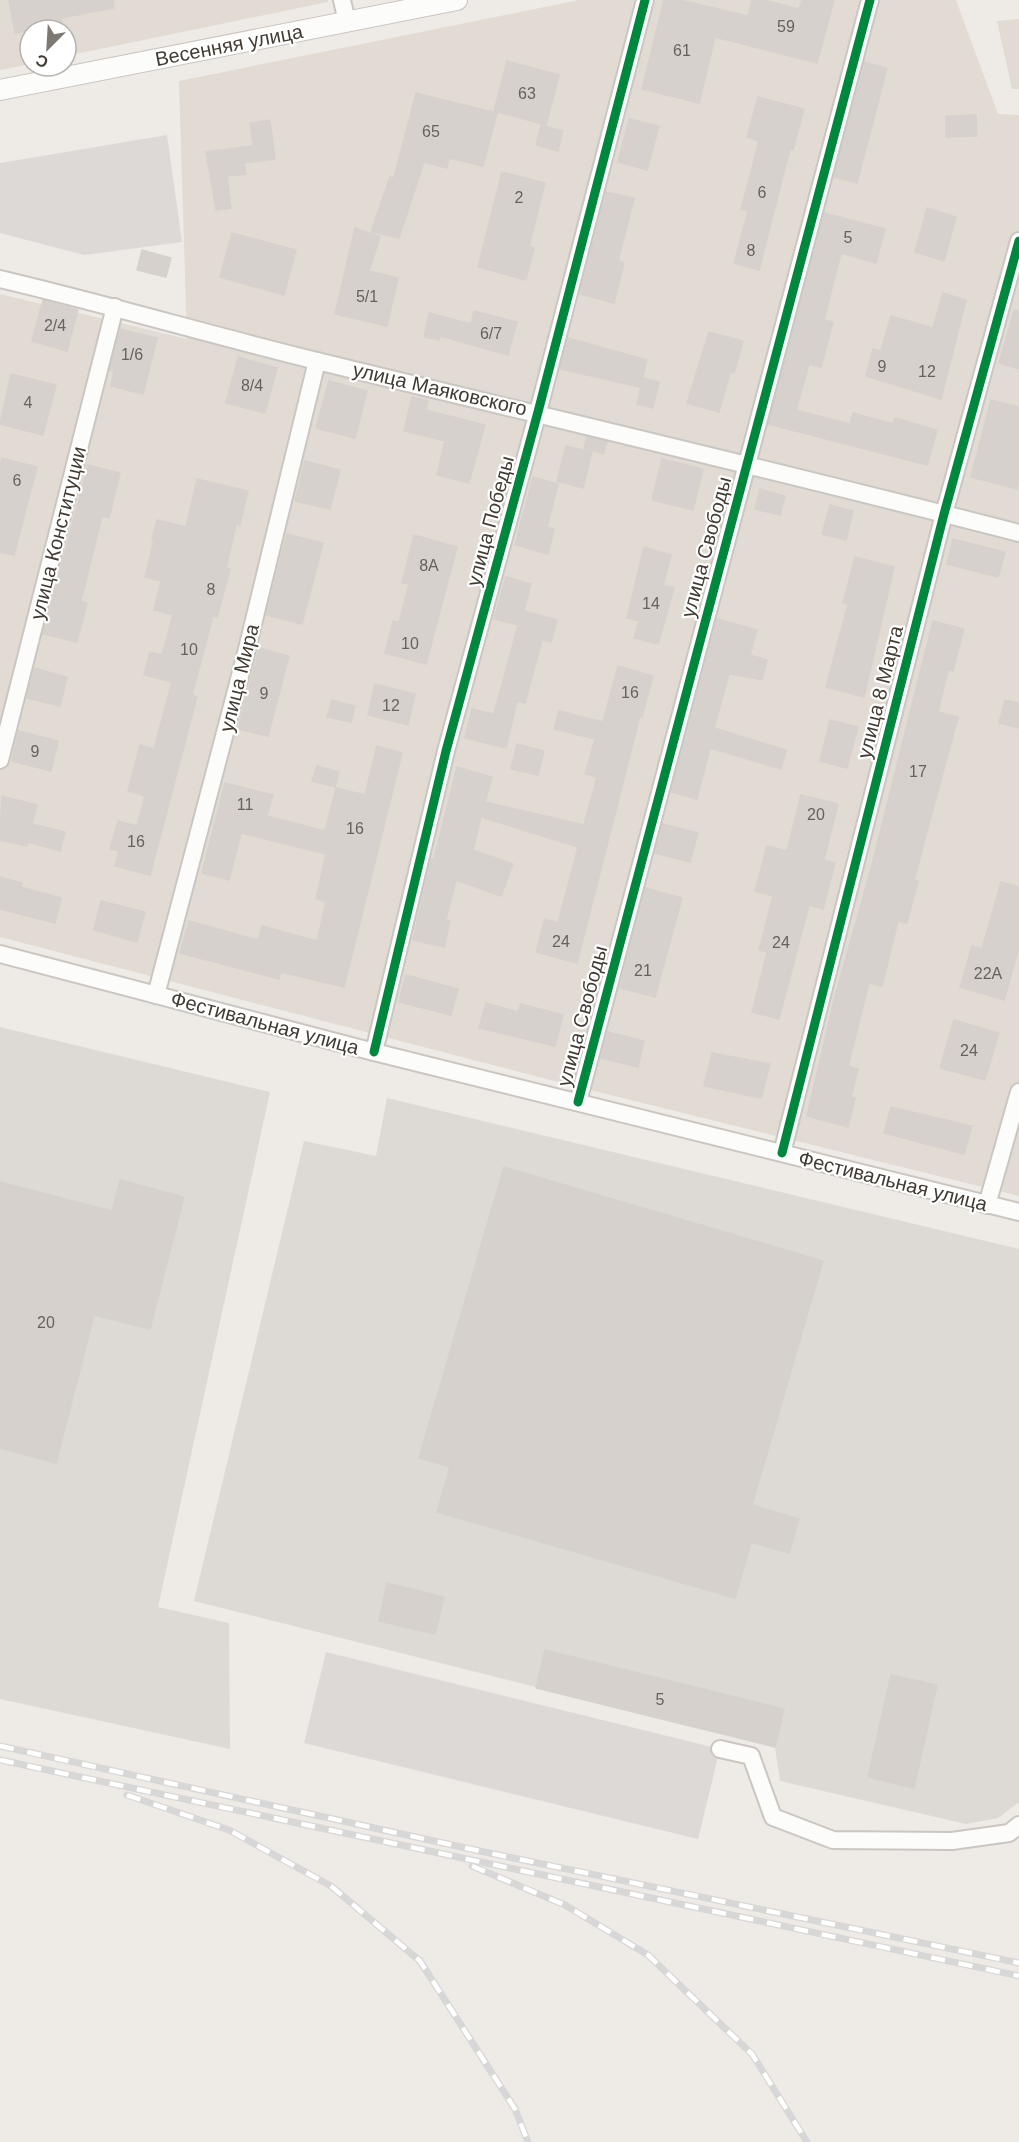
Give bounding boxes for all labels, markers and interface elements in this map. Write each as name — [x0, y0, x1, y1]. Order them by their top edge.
north arrow — [18, 18, 78, 78]
house number: 59 — [777, 18, 795, 35]
street label: Весенняя улица — [153, 20, 306, 70]
house number: 61 — [673, 42, 691, 59]
text: С — [33, 51, 51, 71]
house number: 63 — [518, 85, 536, 102]
house number: 65 — [422, 123, 440, 140]
house number: 6 — [758, 184, 767, 201]
house number: 2 — [515, 189, 524, 206]
house number: 5 — [844, 229, 853, 246]
house number: 8 — [747, 242, 756, 259]
house number: 5/1 — [356, 288, 378, 305]
house number: 2/4 — [44, 317, 66, 334]
house number: 6/7 — [480, 325, 502, 342]
house number: 1/6 — [121, 346, 143, 363]
street label: улица Маяковского — [351, 358, 529, 420]
house number: 9 — [878, 358, 887, 375]
house number: 12 — [918, 363, 936, 380]
house number: 8/4 — [241, 377, 263, 394]
house number: 4 — [24, 394, 33, 411]
street label: улица Конституции — [26, 444, 90, 622]
street label: улица Победы — [462, 453, 518, 589]
house number: 6 — [13, 472, 22, 489]
street label: улица Свободы — [677, 474, 735, 620]
house number: 8А — [419, 557, 439, 574]
house number: 8 — [207, 581, 216, 598]
house number: 14 — [642, 595, 660, 612]
street label: улица Мира — [215, 621, 263, 734]
street label: улица 8 Марта — [853, 623, 907, 761]
house number: 10 — [401, 635, 419, 652]
house number: 10 — [180, 641, 198, 658]
house number: 16 — [621, 684, 639, 701]
house number: 9 — [260, 685, 269, 702]
house number: 12 — [382, 697, 400, 714]
house number: 9 — [31, 743, 40, 760]
house number: 17 — [909, 763, 927, 780]
house number: 11 — [237, 796, 253, 813]
house number: 20 — [807, 806, 825, 823]
house number: 16 — [346, 820, 364, 837]
house number: 16 — [127, 833, 145, 850]
house number: 24 — [552, 933, 570, 950]
house number: 24 — [772, 934, 790, 951]
street label: улица Свободы — [553, 943, 611, 1089]
house number: 21 — [634, 962, 652, 979]
house number: 22А — [974, 965, 1003, 982]
street label: Фестивальная улица — [169, 987, 362, 1059]
house number: 24 — [960, 1042, 978, 1059]
street label: Фестивальная улица — [796, 1147, 991, 1215]
house number: 20 — [37, 1314, 55, 1331]
house number: 5 — [656, 1691, 665, 1708]

